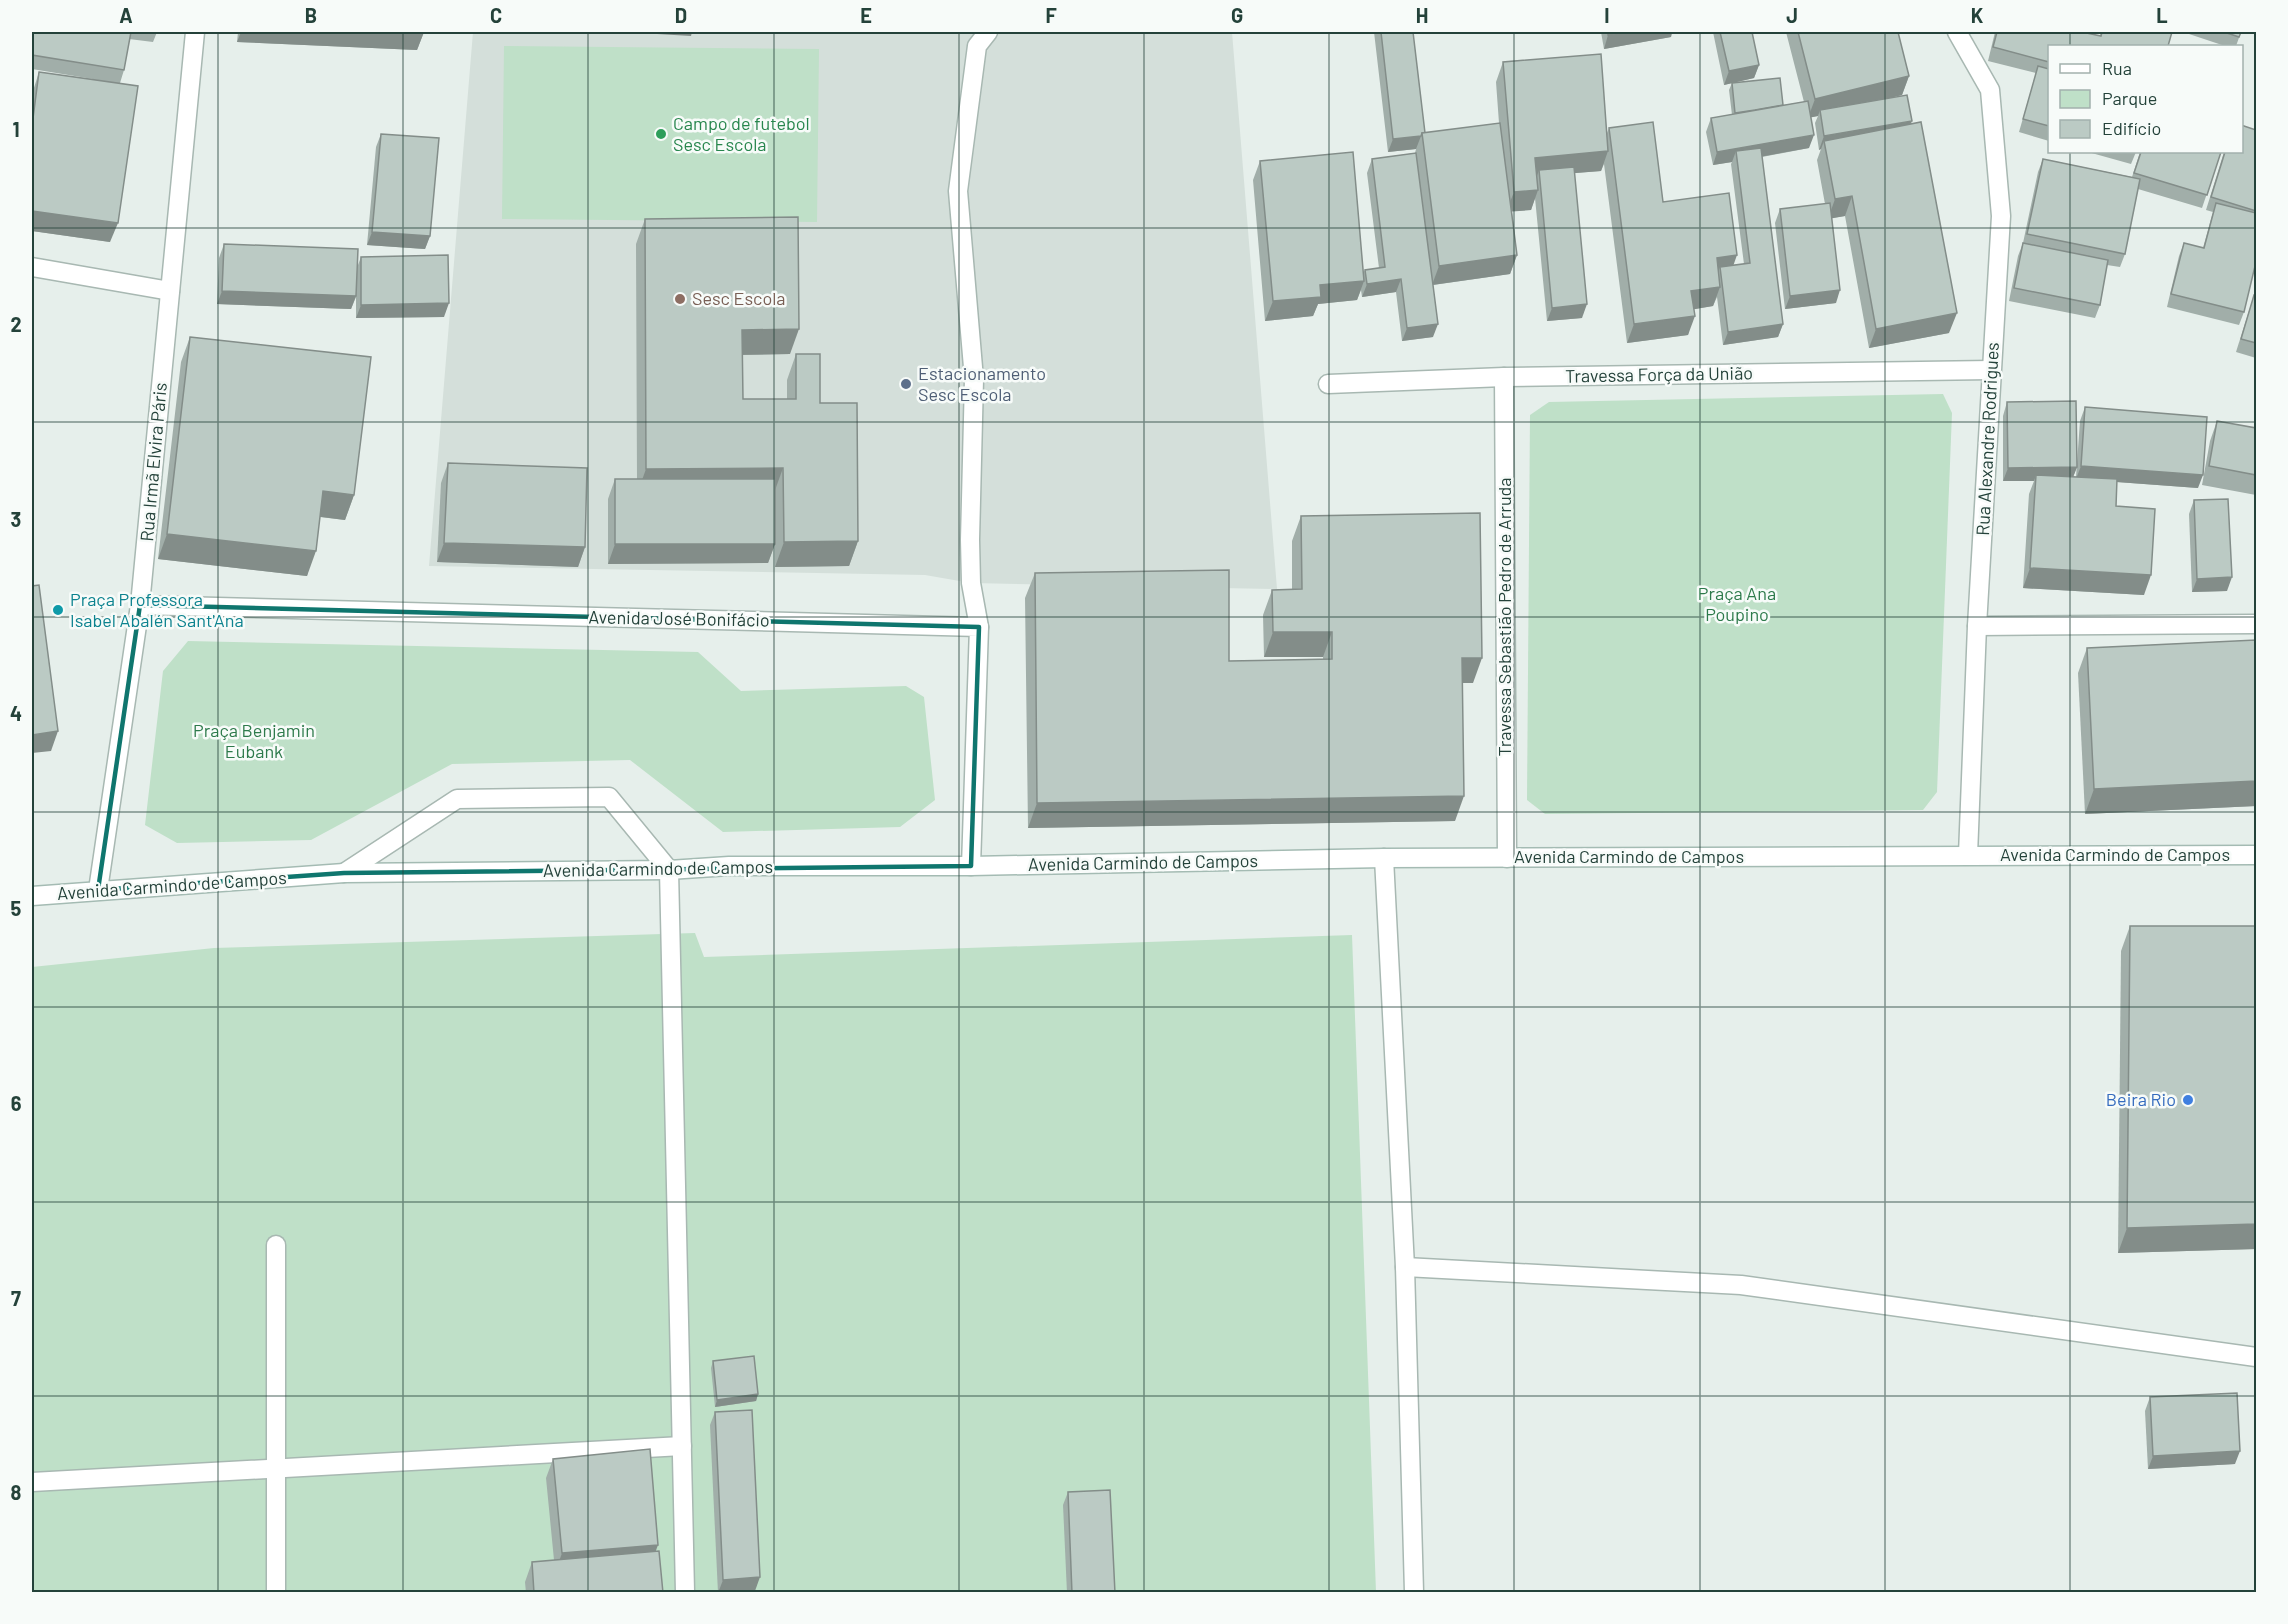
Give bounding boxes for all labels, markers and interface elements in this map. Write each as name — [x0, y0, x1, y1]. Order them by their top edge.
text: A — [119, 3, 133, 27]
text: B — [305, 3, 317, 27]
text: C — [490, 3, 502, 27]
text: D — [675, 3, 687, 27]
text: E — [860, 3, 872, 27]
text: F — [1045, 3, 1057, 27]
text: G — [1231, 3, 1243, 27]
text: H — [1416, 3, 1428, 27]
text: I — [1604, 3, 1610, 27]
text: J — [1786, 3, 1798, 27]
text: K — [1971, 3, 1984, 27]
text: L — [2156, 3, 2168, 27]
legend — [2048, 45, 2243, 153]
text: Rua — [2102, 57, 2132, 79]
text: Parque — [2102, 87, 2157, 109]
place label: Campo de futebol Sesc Escola — [673, 112, 810, 155]
text: 1 — [12, 117, 20, 141]
text: Edifício — [2102, 117, 2161, 139]
marker: Campo de futebol Sesc Escola — [654, 127, 668, 141]
place label: Sesc Escola — [692, 287, 786, 309]
marker: Sesc Escola — [673, 292, 687, 306]
text: 2 — [10, 312, 22, 336]
street label: Rua Alexandre Rodrigues — [1971, 342, 2003, 536]
street label: Travessa Força da União — [1565, 361, 1753, 387]
place label: Estacionamento Sesc Escola — [918, 362, 1046, 405]
marker: Estacionamento Sesc Escola — [899, 377, 913, 391]
street label: Rua Irmã Elvira Páris — [135, 382, 171, 542]
street label: Travessa Sebastião Pedro de Arruda — [1493, 477, 1515, 757]
text: 3 — [11, 507, 21, 531]
park label: Praça Ana Poupino — [1698, 582, 1776, 625]
place label: Praça Professora Isabel Abalén Sant'Ana — [70, 588, 244, 631]
marker: Praça Professora Isabel Abalén Sant'Ana — [51, 603, 65, 617]
street label: Avenida José Bonifácio — [588, 605, 770, 631]
text: 4 — [10, 701, 22, 725]
park label: Praça Benjamin Eubank — [193, 719, 315, 762]
street label: Avenida Carmindo de Campos — [2000, 843, 2230, 865]
street label: Avenida Carmindo de Campos — [1514, 845, 1744, 867]
street label: Avenida Carmindo de Campos — [1028, 849, 1258, 875]
street label: Avenida Carmindo de Campos — [543, 855, 773, 881]
street label: Avenida Carmindo de Campos — [56, 866, 288, 904]
text: 5 — [11, 896, 22, 920]
place label: Beira Rio — [2106, 1088, 2176, 1110]
text: 6 — [11, 1091, 22, 1115]
marker: Beira Rio — [2181, 1093, 2195, 1107]
text: 7 — [11, 1286, 21, 1310]
text: 8 — [11, 1480, 22, 1504]

